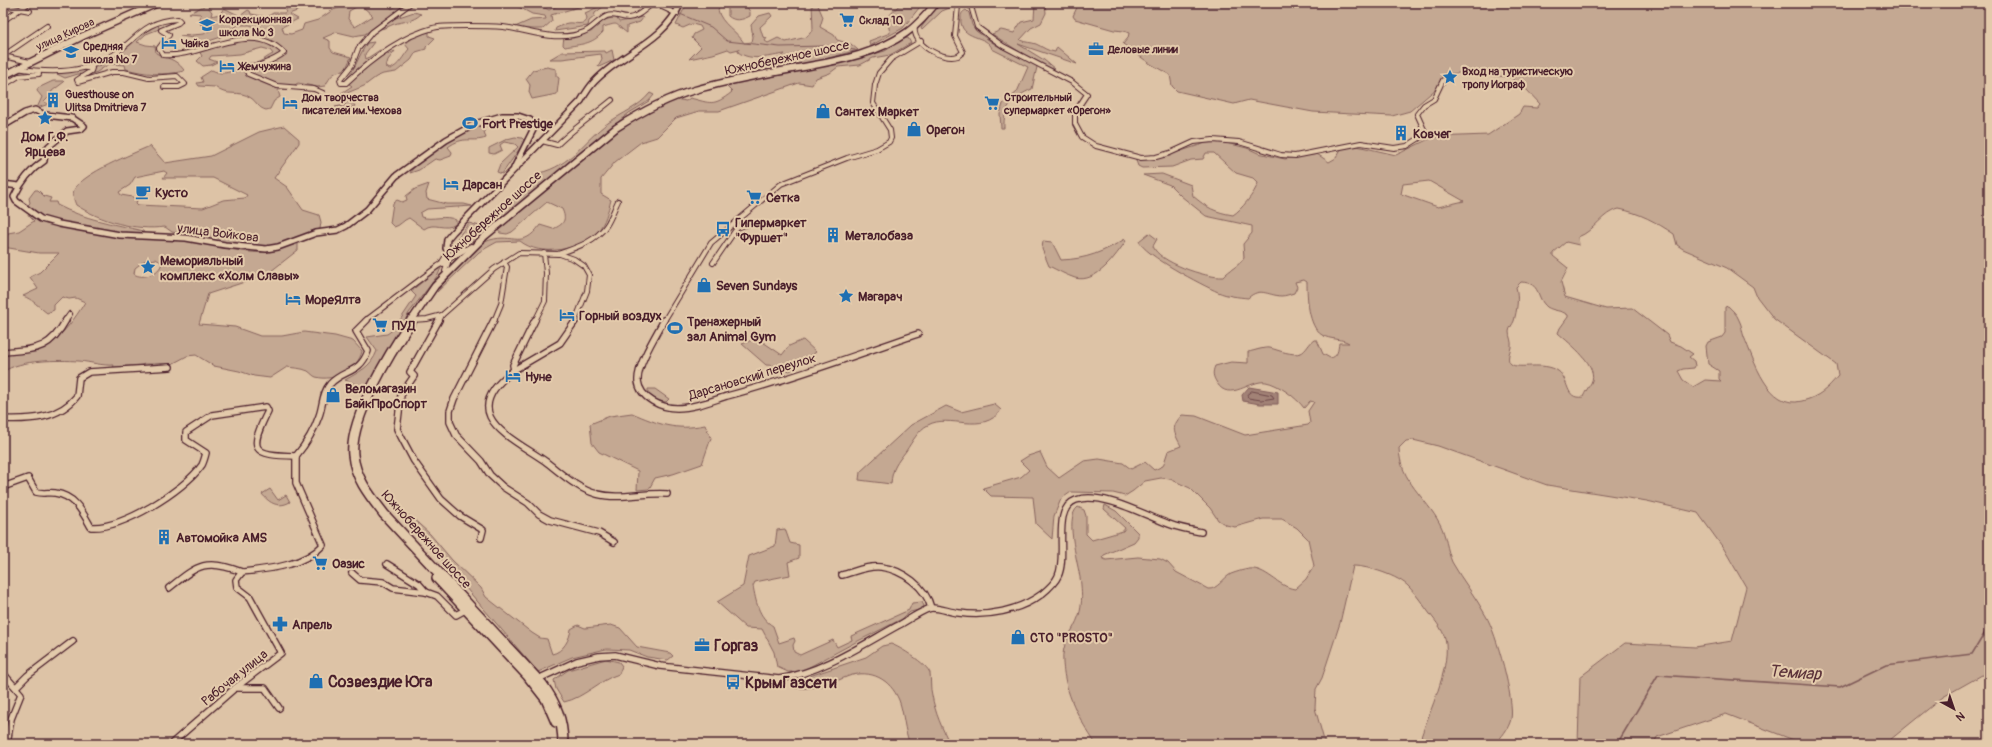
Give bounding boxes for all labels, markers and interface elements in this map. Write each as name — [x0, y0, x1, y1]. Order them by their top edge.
supermarket icon: Склад 10 — [838, 11, 856, 29]
place label: Коррекционная школа № 3 — [219, 13, 292, 39]
place label: Склад 10 — [859, 14, 904, 27]
street label: улица Кирова — [33, 15, 96, 54]
school or university icon: Коррекционная школа № 3 — [198, 16, 216, 34]
hotel icon: Чайка — [160, 34, 178, 52]
place label: Чайка — [181, 37, 209, 50]
street label: Южнобережное шоссе — [724, 37, 851, 79]
place label: Средняя школа № 7 — [83, 40, 137, 66]
office icon: Деловые линии — [1087, 40, 1105, 58]
school or university icon: Средняя школа № 7 — [62, 43, 80, 61]
place label: Деловые линии — [1107, 43, 1178, 56]
hotel icon: Жемчужина — [218, 57, 236, 75]
place label: Жемчужина — [237, 60, 291, 73]
place label: Вход на туристическую тропу Иограф — [1462, 65, 1574, 91]
place icon: Вход на туристическую тропу Иограф — [1441, 68, 1459, 86]
place label: Guesthouse on Ulitsa Dmitrieva 7 — [65, 88, 147, 114]
building icon: Guesthouse on Ulitsa Dmitrieva 7 — [44, 91, 62, 109]
place label: Дом творчества писателей им.Чехова — [301, 91, 402, 117]
place label: Строительный супермаркет «Орегон» — [1003, 91, 1111, 117]
hotel icon: Дом творчества писателей им.Чехова — [281, 94, 299, 112]
supermarket icon: Строительный супермаркет «Орегон» — [983, 94, 1001, 112]
shop icon: Сантех Маркет — [814, 102, 832, 120]
place label: Сантех Маркет — [835, 104, 919, 120]
place icon: Дом Г.Ф. Ярцева — [36, 109, 54, 127]
sports icon: Fort Prestige — [461, 114, 479, 132]
place label: Fort Prestige — [482, 116, 553, 132]
shop icon: Орегон — [905, 120, 923, 138]
place label: Орегон — [926, 122, 965, 138]
building icon: Ковчег — [1392, 124, 1410, 142]
place label: Ковчег — [1413, 126, 1452, 142]
place label: Дом Г.Ф. Ярцева — [21, 129, 69, 160]
street label: Южнобережное шоссе — [440, 167, 545, 264]
hotel icon: Дарсан — [442, 175, 460, 193]
place label: Дарсан — [462, 177, 503, 193]
cafe icon: Кусто — [134, 183, 152, 201]
place label: Кусто — [155, 185, 188, 201]
supermarket icon: Сетка — [745, 188, 763, 206]
place label: Сетка — [766, 190, 800, 206]
place label: Гипермаркет "Фуршет" — [735, 215, 807, 246]
street label: улица Войкова — [175, 220, 260, 246]
bus stop icon: Гипермаркет "Фуршет" — [714, 220, 732, 238]
building icon: Металобаза — [824, 226, 842, 244]
place label: Металобаза — [845, 228, 913, 244]
place label: Мемориальный комплекс «Холм Славы» — [160, 253, 300, 284]
place icon: Мемориальный комплекс «Холм Славы» — [139, 258, 157, 276]
shop icon: Seven Sundays — [695, 276, 713, 294]
place label: Seven Sundays — [716, 278, 798, 294]
place icon: Магарач — [837, 287, 855, 305]
place label: Магарач — [858, 289, 903, 305]
hotel icon: МореЯлта — [284, 290, 302, 308]
place label: МореЯлта — [305, 292, 361, 308]
hotel icon: Горный воздух — [558, 306, 576, 324]
place label: Горный воздух — [579, 308, 662, 324]
place label: Тренажерный зал Animal Gym — [686, 314, 776, 345]
supermarket icon: ПУД — [371, 316, 389, 334]
place label: ПУД — [392, 318, 417, 334]
sports icon: Тренажерный зал Animal Gym — [666, 319, 684, 337]
street label: Дарсановский переулок — [686, 350, 818, 404]
hotel icon: Нуне — [504, 367, 522, 385]
place label: Нуне — [525, 369, 552, 385]
place label: Веломагазин БайкПроСпорт — [345, 381, 427, 412]
shop icon: Веломагазин БайкПроСпорт — [324, 386, 342, 404]
street label: Южнобережное шоссе — [378, 487, 475, 592]
building icon: Автомойка AMS — [155, 528, 173, 546]
place label: Автомойка AMS — [176, 530, 267, 546]
supermarket icon: Оазис — [311, 554, 329, 572]
place label: Оазис — [332, 556, 365, 572]
pharmacy icon: Апрель — [271, 615, 289, 633]
place label: Апрель — [292, 617, 332, 633]
shop icon: СТО "PROSTO" — [1009, 628, 1027, 646]
place label: СТО "PROSTO" — [1030, 630, 1113, 646]
office icon: Горгаз — [693, 636, 711, 654]
place label: Горгаз — [714, 636, 759, 656]
street label: Рабочая улица — [198, 646, 271, 709]
water label: Темиар — [1768, 660, 1823, 685]
shop icon: Созвездие Юга — [307, 672, 325, 690]
place label: Созвездие Юга — [328, 672, 433, 692]
bus stop icon: КрымГазсети — [724, 673, 742, 691]
place label: КрымГазсети — [745, 673, 837, 693]
north arrow — [1934, 689, 1974, 729]
text: N — [1953, 709, 1967, 724]

